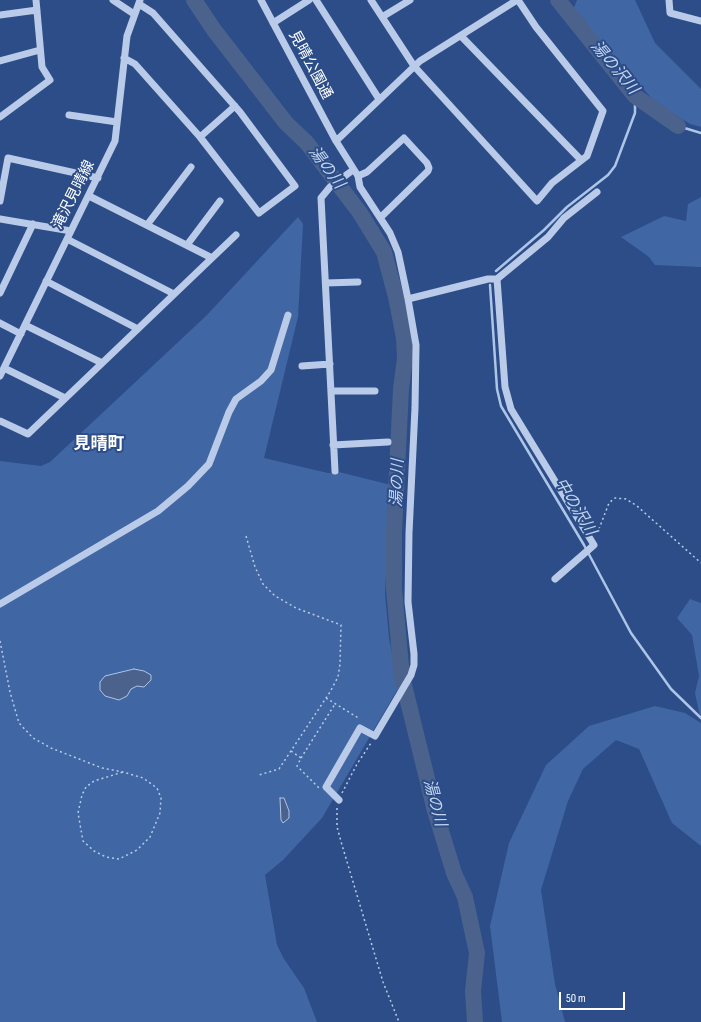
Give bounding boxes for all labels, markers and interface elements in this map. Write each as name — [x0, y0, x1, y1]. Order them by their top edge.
street label: 見晴公園通 — [284, 28, 336, 102]
water label: 湯の沢川 — [586, 37, 642, 99]
water label: 湯の川 — [304, 143, 348, 193]
street label: 滝沢見晴線 — [49, 158, 99, 232]
district label: 見晴町 — [74, 435, 124, 455]
water label: 湯の川 — [388, 459, 408, 507]
water label: 中の沢川 — [550, 475, 600, 539]
water label: 湯の川 — [419, 777, 449, 829]
scale bar — [561, 984, 627, 1010]
text: 50 m — [566, 991, 586, 1006]

